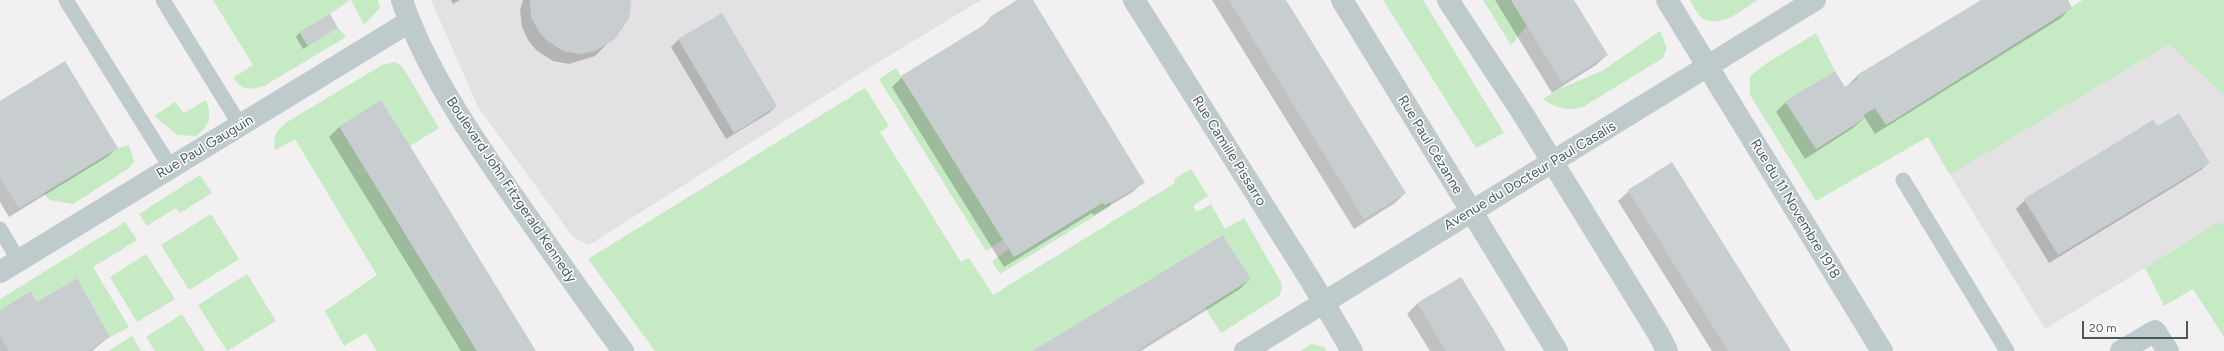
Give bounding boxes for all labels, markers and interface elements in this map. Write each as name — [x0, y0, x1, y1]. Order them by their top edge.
street label: Rue Camille Pissarro — [1188, 93, 1270, 209]
street label: Rue Paul Cézanne — [1394, 93, 1466, 197]
street label: Boulevard John Fitzgerald Kennedy — [442, 94, 580, 286]
street label: Rue Paul Gauguin — [154, 112, 256, 182]
street label: Avenue du Docteur Paul Casalis — [1441, 118, 1619, 234]
street label: Rue du 11 Novembre 1918 — [1747, 136, 1843, 282]
scale bar — [2084, 313, 2190, 339]
text: 20 m — [2089, 321, 2117, 335]

